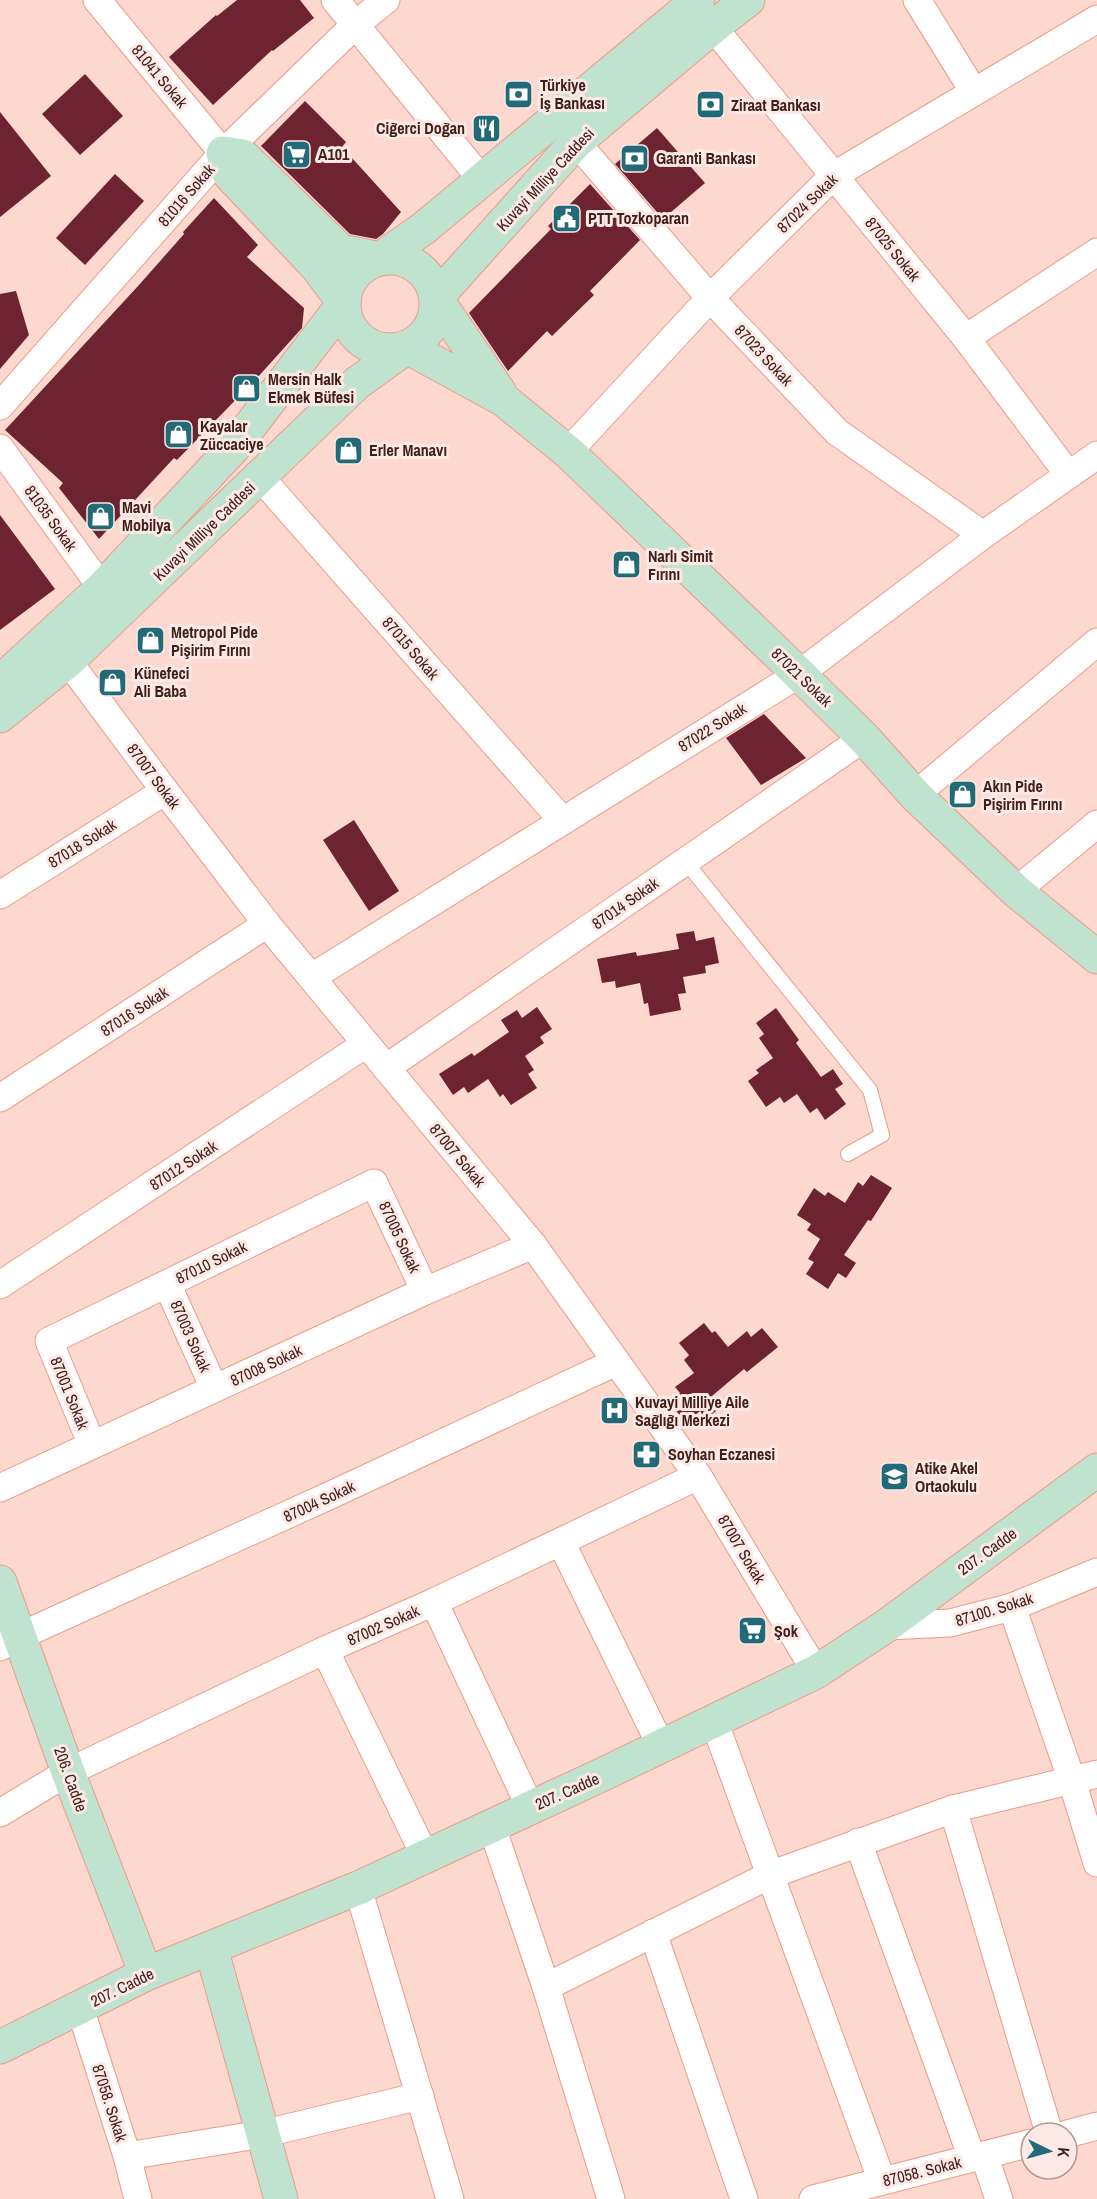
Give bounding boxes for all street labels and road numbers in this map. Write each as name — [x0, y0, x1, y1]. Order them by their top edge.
street label: 81041 Sokak — [127, 40, 193, 113]
street label: Kuvayi Milliye Caddesi — [491, 122, 599, 236]
street label: 81016 Sokak — [153, 159, 220, 231]
street label: 87024 Sokak — [772, 168, 843, 238]
street label: 87025 Sokak — [860, 212, 926, 286]
street label: 87023 Sokak — [730, 319, 798, 391]
street label: Kuvayi Milliye Caddesi — [148, 476, 260, 586]
street label: 81035 Sokak — [20, 481, 83, 556]
street label: 87015 Sokak — [378, 612, 445, 684]
street label: 87021 Sokak — [767, 642, 838, 712]
street label: 87022 Sokak — [674, 697, 751, 757]
street label: 87007 Sokak — [122, 739, 186, 814]
street label: 87018 Sokak — [44, 813, 121, 873]
street label: 87014 Sokak — [587, 872, 663, 934]
street label: 87016 Sokak — [96, 981, 172, 1041]
street label: 87007 Sokak — [425, 1119, 491, 1192]
street label: 87012 Sokak — [145, 1135, 221, 1195]
street label: 87005 Sokak — [374, 1198, 426, 1277]
street label: 87010 Sokak — [172, 1235, 251, 1289]
street label: 87003 Sokak — [165, 1297, 217, 1376]
street label: 87008 Sokak — [227, 1339, 306, 1391]
street label: 87001 Sokak — [45, 1353, 95, 1433]
street label: 87004 Sokak — [280, 1475, 359, 1527]
street label: 87007 Sokak — [713, 1511, 771, 1588]
street label: 207. Cadde — [953, 1522, 1021, 1580]
street label: 87100. Sokak — [952, 1587, 1036, 1631]
street label: 87002 Sokak — [344, 1599, 423, 1651]
street label: 206. Cadde — [49, 1743, 93, 1815]
street label: 207. Cadde — [532, 1767, 602, 1815]
street label: 207. Cadde — [87, 1962, 157, 2012]
street label: 87058. Sokak — [87, 2061, 133, 2145]
street label: 87058. Sokak — [880, 2151, 964, 2191]

